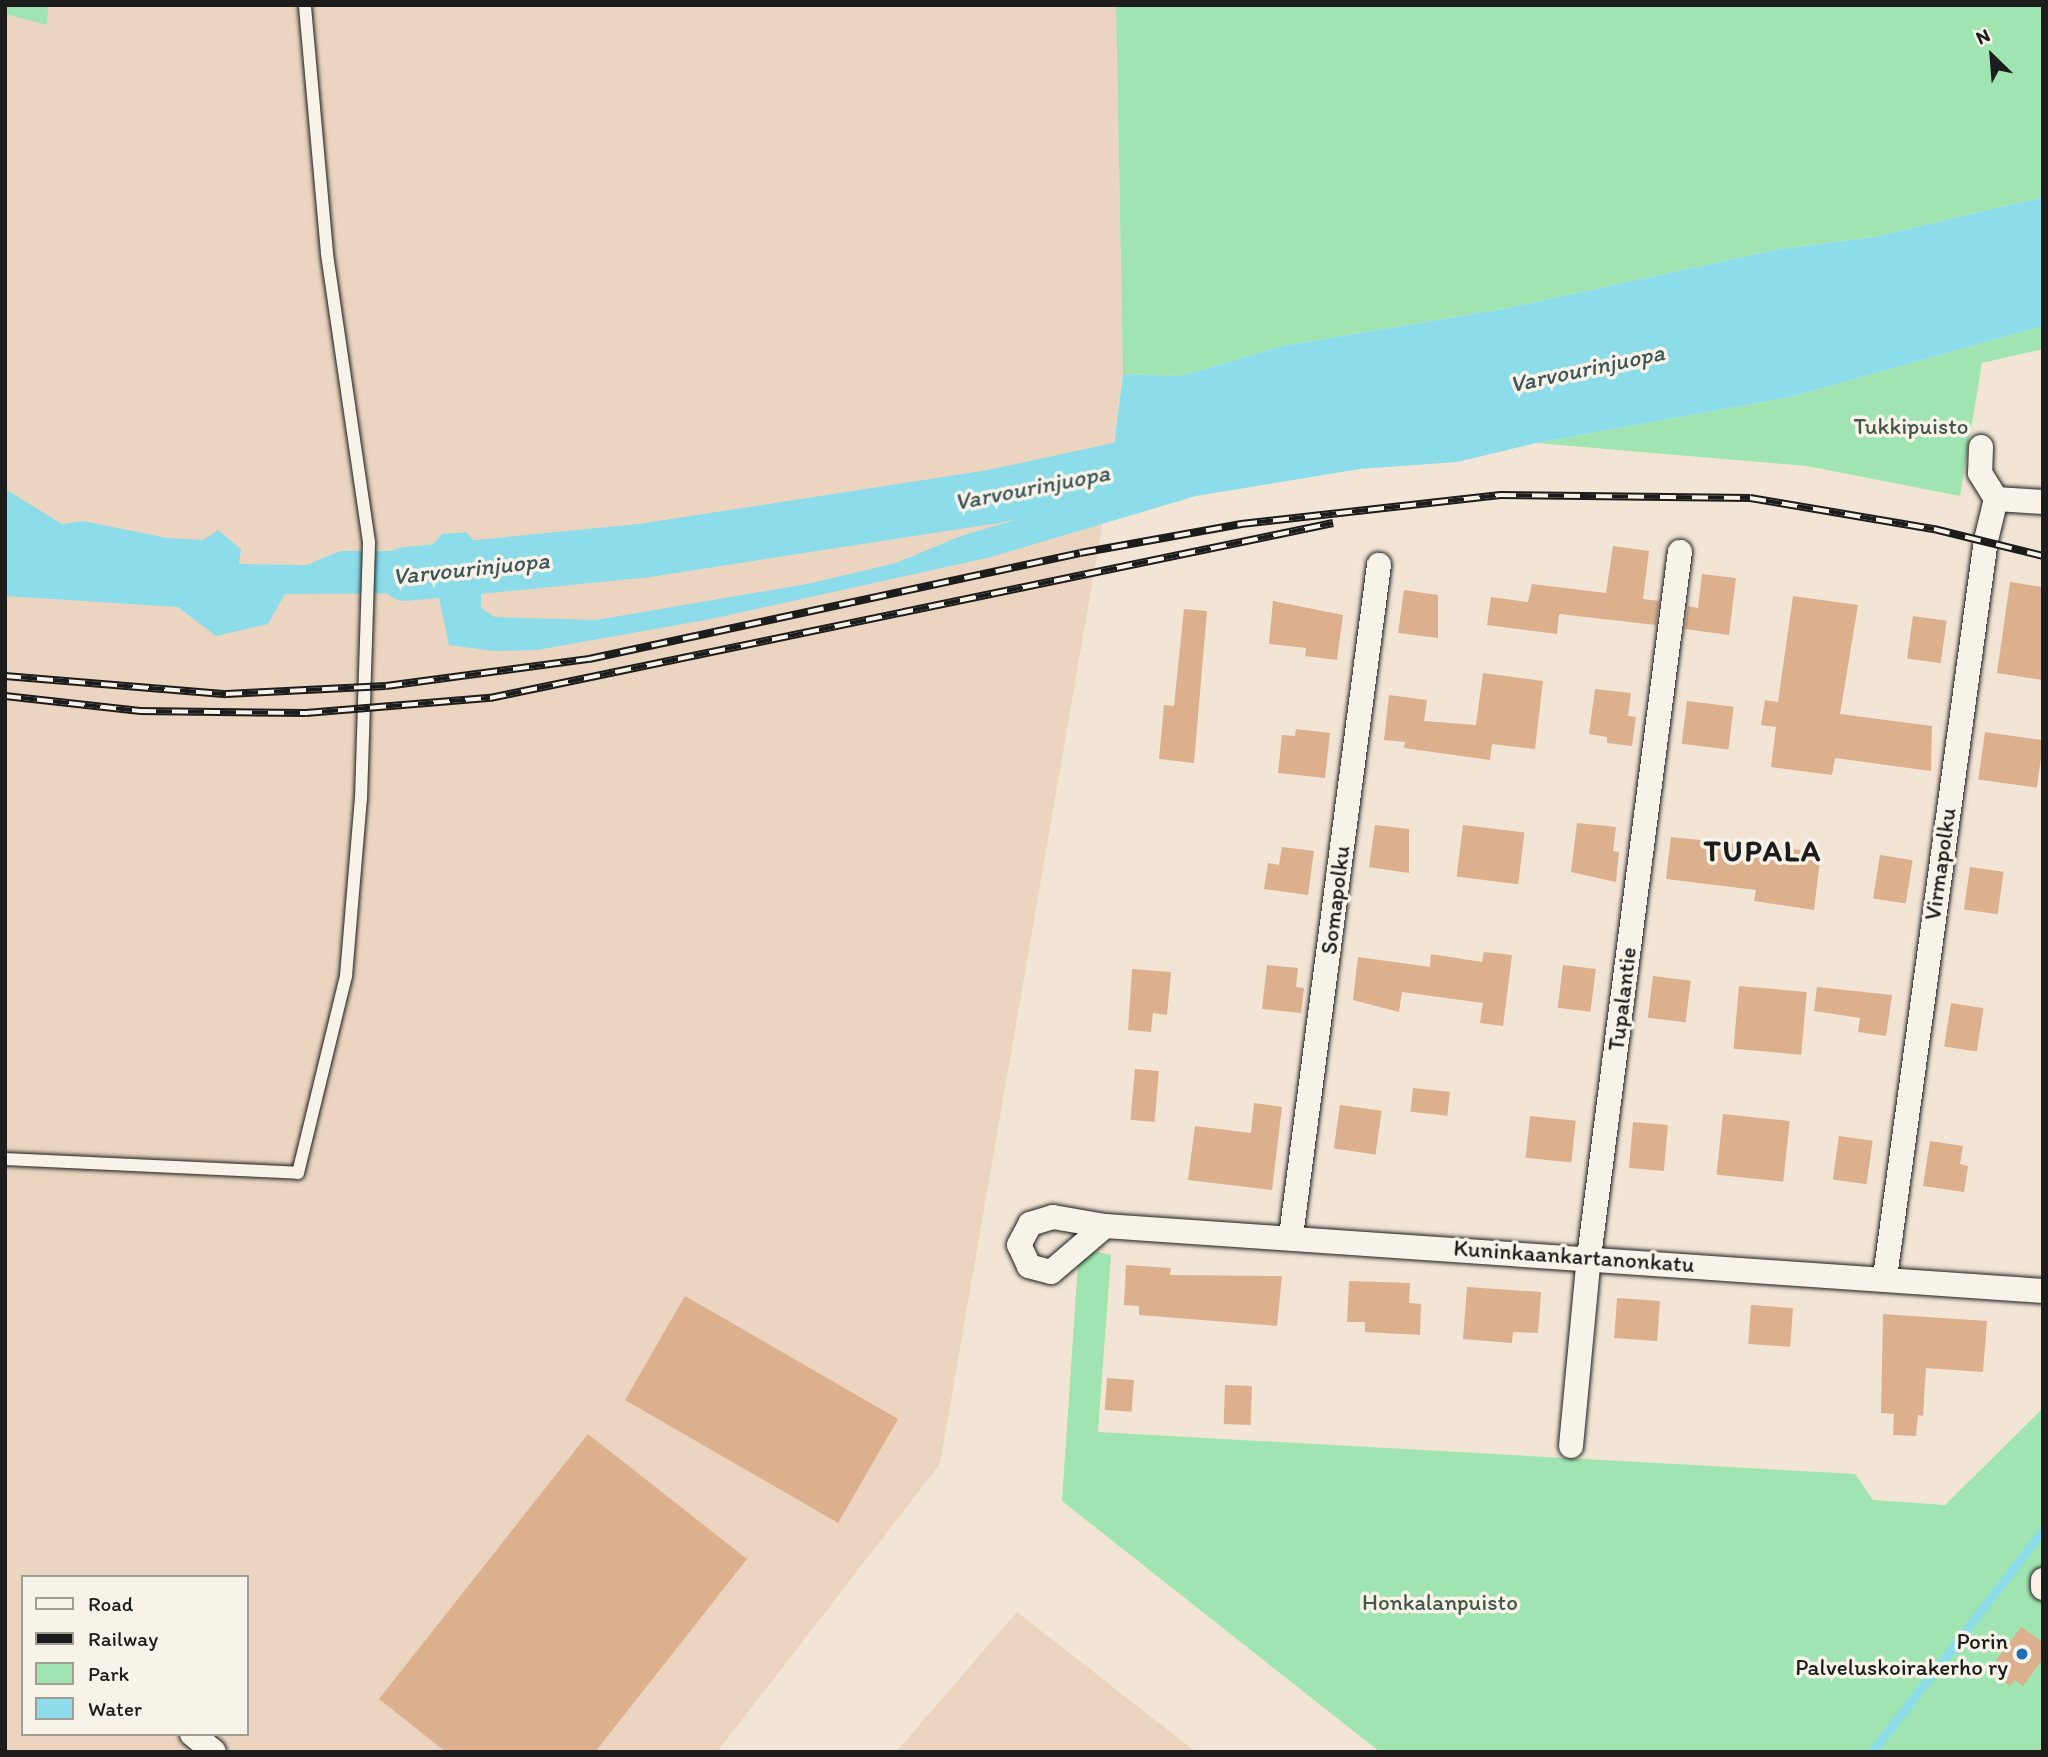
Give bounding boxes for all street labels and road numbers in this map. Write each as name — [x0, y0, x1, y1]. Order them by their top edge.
street label: Virmapolku — [1918, 806, 1962, 922]
street label: Somapolku — [1315, 844, 1355, 956]
street label: Tupalantie — [1602, 946, 1642, 1052]
street label: Kuninkaankartanonkatu — [1453, 1234, 1695, 1278]

